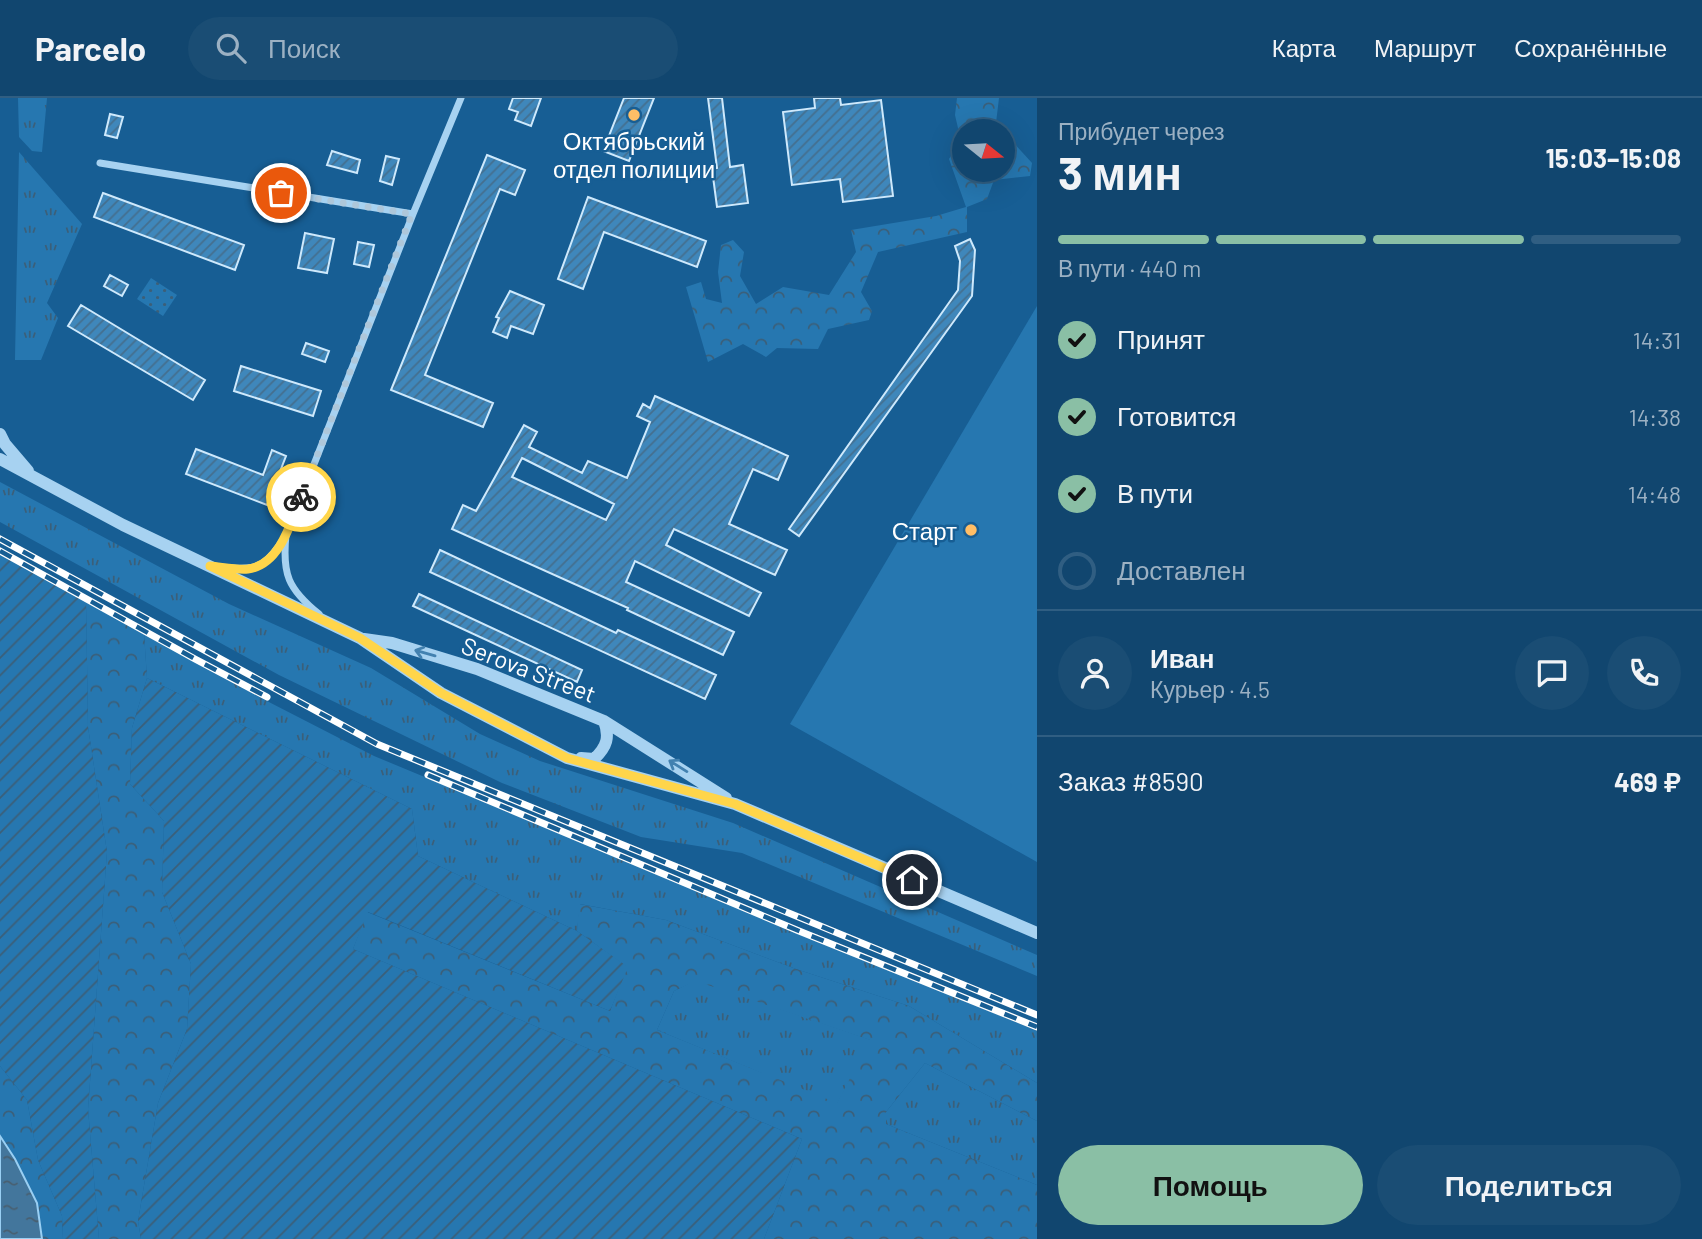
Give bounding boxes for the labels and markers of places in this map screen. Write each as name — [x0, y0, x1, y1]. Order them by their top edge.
marker: Октябрьский отдел полиции — [626, 107, 642, 123]
place label: Октябрьский отдел полиции — [553, 126, 715, 183]
pin — [251, 163, 311, 223]
place label: Старт — [892, 516, 957, 545]
marker: Старт — [963, 522, 979, 538]
pin — [882, 850, 942, 910]

